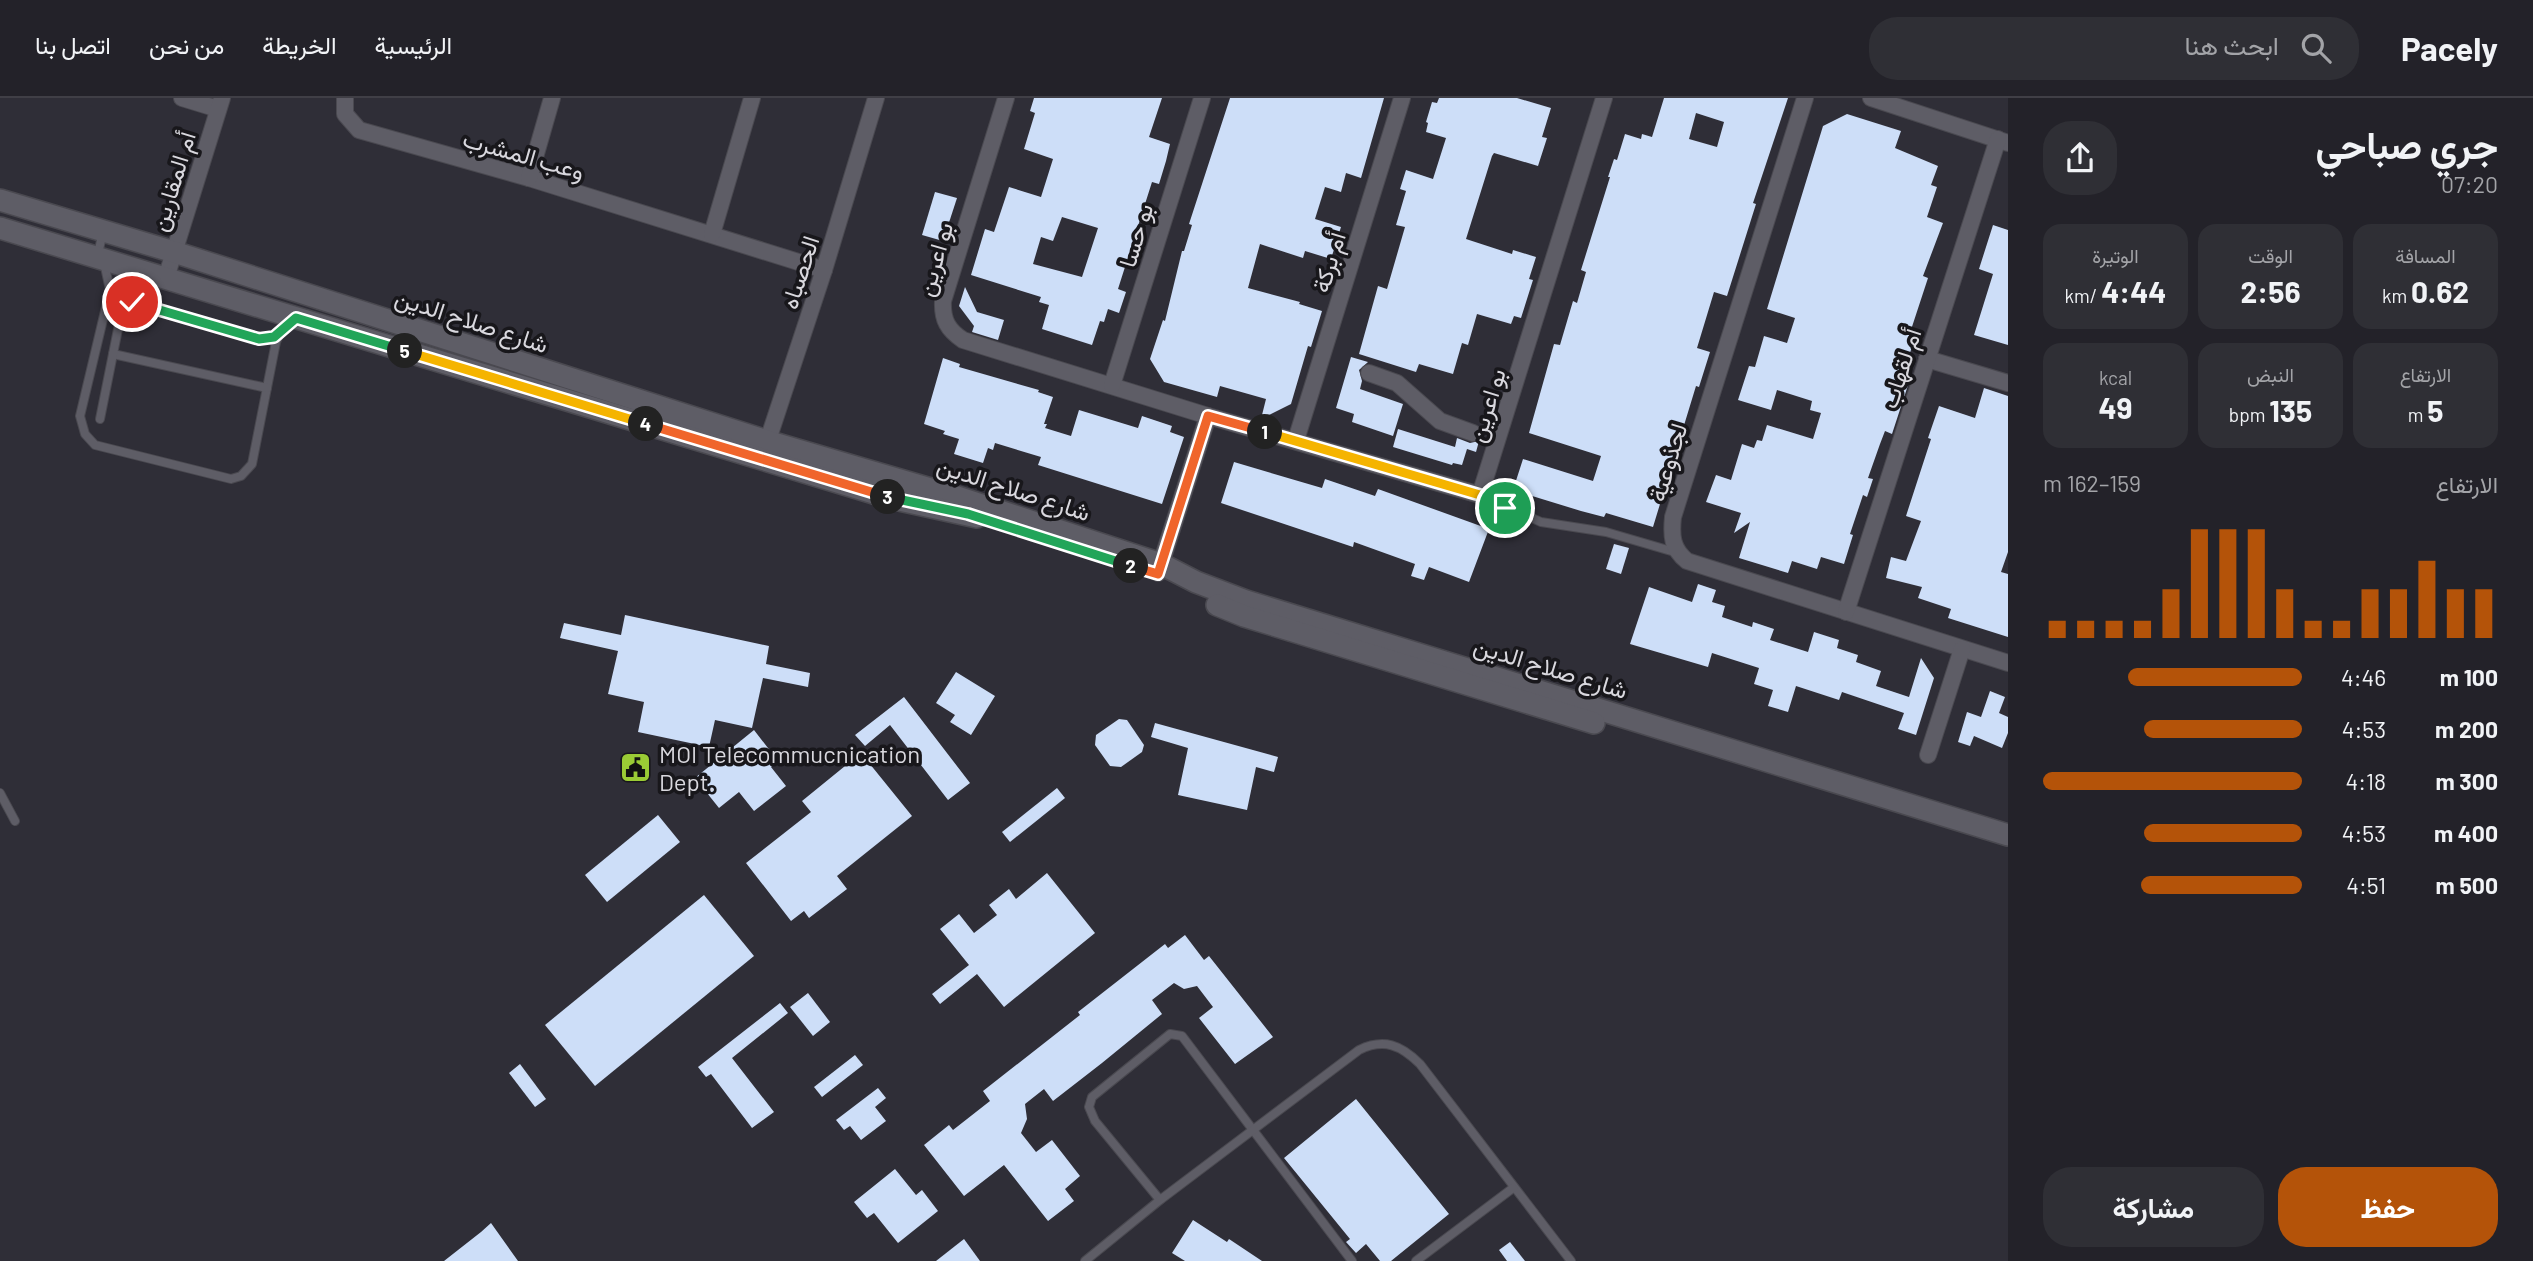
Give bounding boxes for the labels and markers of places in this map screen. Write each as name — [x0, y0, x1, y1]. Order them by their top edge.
pin — [102, 272, 162, 332]
pin: 5 — [388, 334, 422, 368]
pin: 4 — [628, 406, 664, 442]
pin: 1 — [1248, 414, 1282, 450]
pin — [1475, 478, 1535, 538]
pin: 3 — [870, 480, 906, 514]
pin: 2 — [1114, 548, 1148, 584]
place label: MOI Telecommucnication Dept. — [659, 739, 920, 796]
public building icon: MOI Telecommucnication Dept. — [619, 750, 653, 784]

